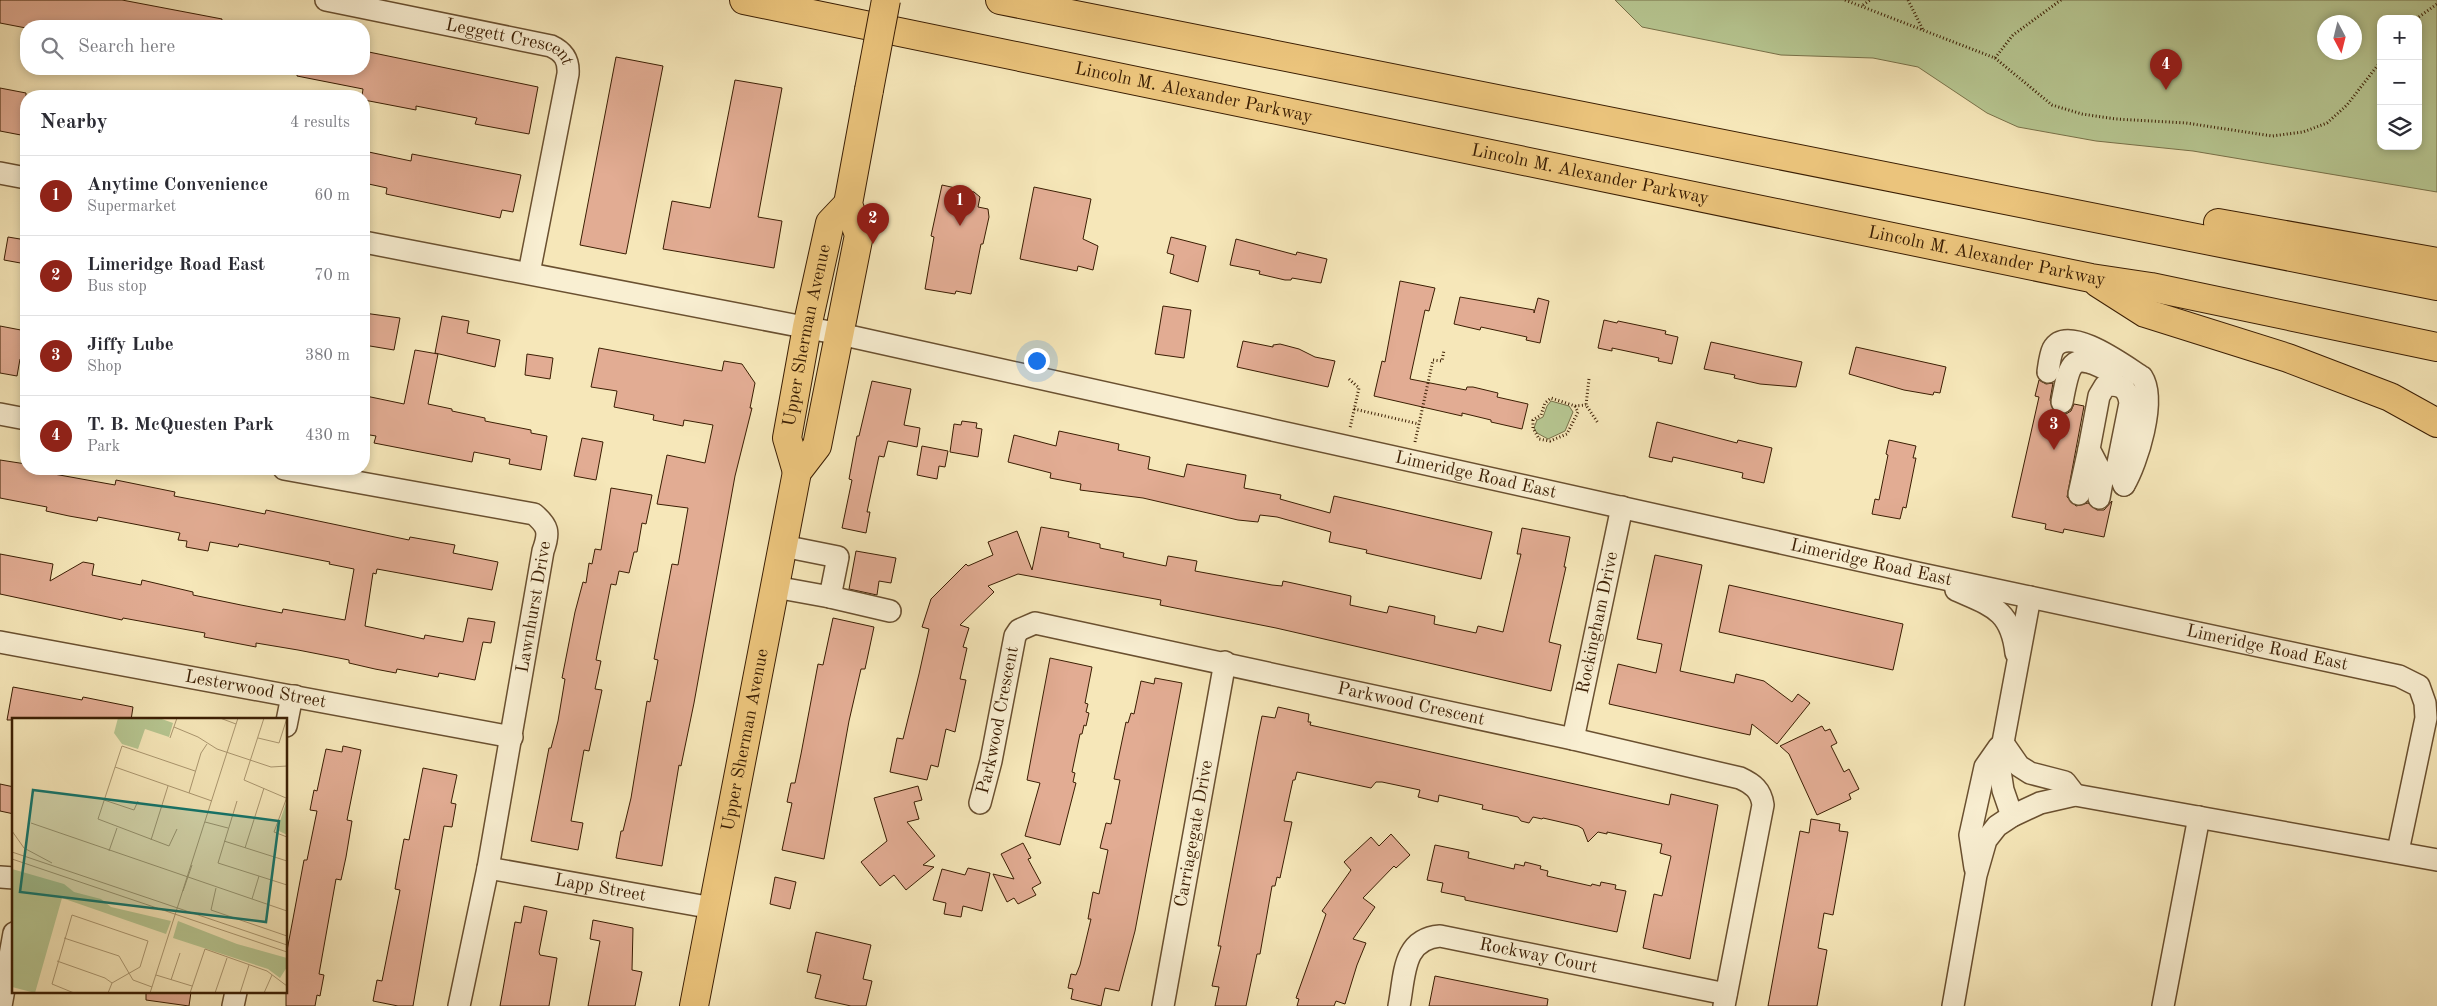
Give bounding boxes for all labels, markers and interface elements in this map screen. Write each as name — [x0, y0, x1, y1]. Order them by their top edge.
north arrow — [2317, 15, 2362, 60]
map controls — [2377, 15, 2422, 150]
button: + — [2377, 15, 2422, 60]
street label: Leggett Crescent — [444, 16, 576, 67]
search box — [20, 20, 370, 75]
icon: search — [38, 34, 66, 62]
text: Search here — [78, 38, 175, 57]
pin: 4 — [2150, 49, 2182, 90]
street label: Lincoln M. Alexander Parkway — [1073, 59, 1314, 126]
button: − — [2377, 60, 2422, 105]
button: layers — [2377, 105, 2422, 150]
text: Nearby — [40, 112, 108, 133]
text: 4 results — [290, 115, 350, 131]
street label: Lincoln M. Alexander Parkway — [1470, 141, 1711, 208]
text: Anytime Convenience — [87, 176, 268, 195]
pin: 1 — [944, 185, 976, 226]
text: 1 — [51, 188, 61, 204]
text: 60 m — [314, 188, 350, 204]
text: Supermarket — [87, 199, 176, 215]
pin: 2 — [857, 203, 889, 244]
street label: Lincoln M. Alexander Parkway — [1866, 223, 2107, 289]
street label: Upper Sherman Avenue — [780, 243, 834, 428]
text: Limeridge Road East — [87, 256, 265, 275]
text: 2 — [51, 268, 61, 284]
text: 70 m — [314, 268, 350, 284]
text: Bus stop — [87, 279, 147, 295]
text: Jiffy Lube — [87, 336, 174, 355]
text: 3 — [51, 348, 61, 364]
text: 380 m — [305, 348, 350, 364]
your location — [1024, 348, 1050, 374]
text: Shop — [87, 359, 122, 375]
pin: 3 — [2038, 409, 2070, 450]
text: T. B. McQuesten Park — [87, 416, 274, 435]
text: 4 — [51, 428, 61, 444]
text: 430 m — [305, 428, 350, 444]
text: Park — [87, 439, 120, 455]
street label: Limeridge Road East — [1393, 448, 1558, 502]
street label: Limeridge Road East — [1789, 536, 1954, 589]
street label: Lawnhurst Drive — [514, 540, 554, 674]
street label: Rockingham Drive — [1574, 550, 1621, 695]
street label: Limeridge Road East — [2185, 622, 2350, 674]
street label: Parkwood Crescent — [974, 645, 1022, 796]
street label: Upper Sherman Avenue — [719, 647, 772, 833]
street label: Lesterwood Street — [184, 668, 328, 711]
street label: Parkwood Crescent — [1336, 679, 1486, 729]
inset map — [12, 718, 288, 994]
street label: Carriagegate Drive — [1172, 759, 1216, 909]
street label: Lapp Street — [553, 871, 647, 905]
street label: Rockway Court — [1478, 935, 1599, 977]

